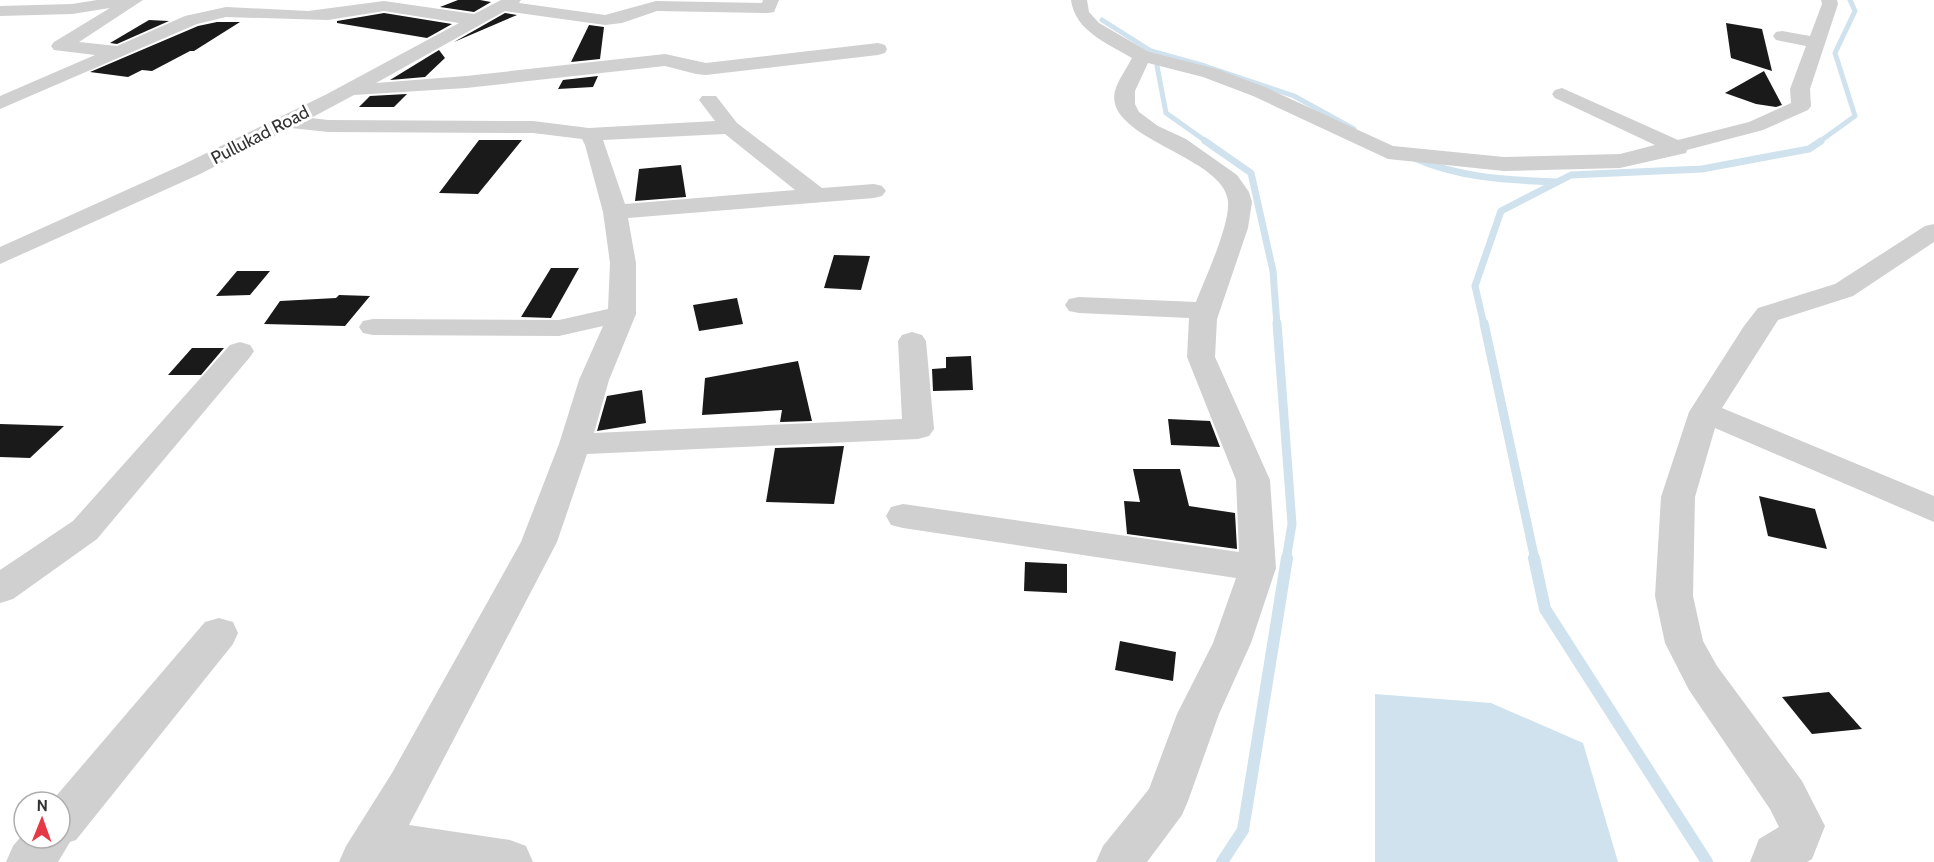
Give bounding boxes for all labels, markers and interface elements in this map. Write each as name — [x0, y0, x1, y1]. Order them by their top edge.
street label: Pullukad Road — [207, 101, 313, 169]
north arrow — [12, 790, 72, 850]
text: N — [36, 796, 48, 815]

